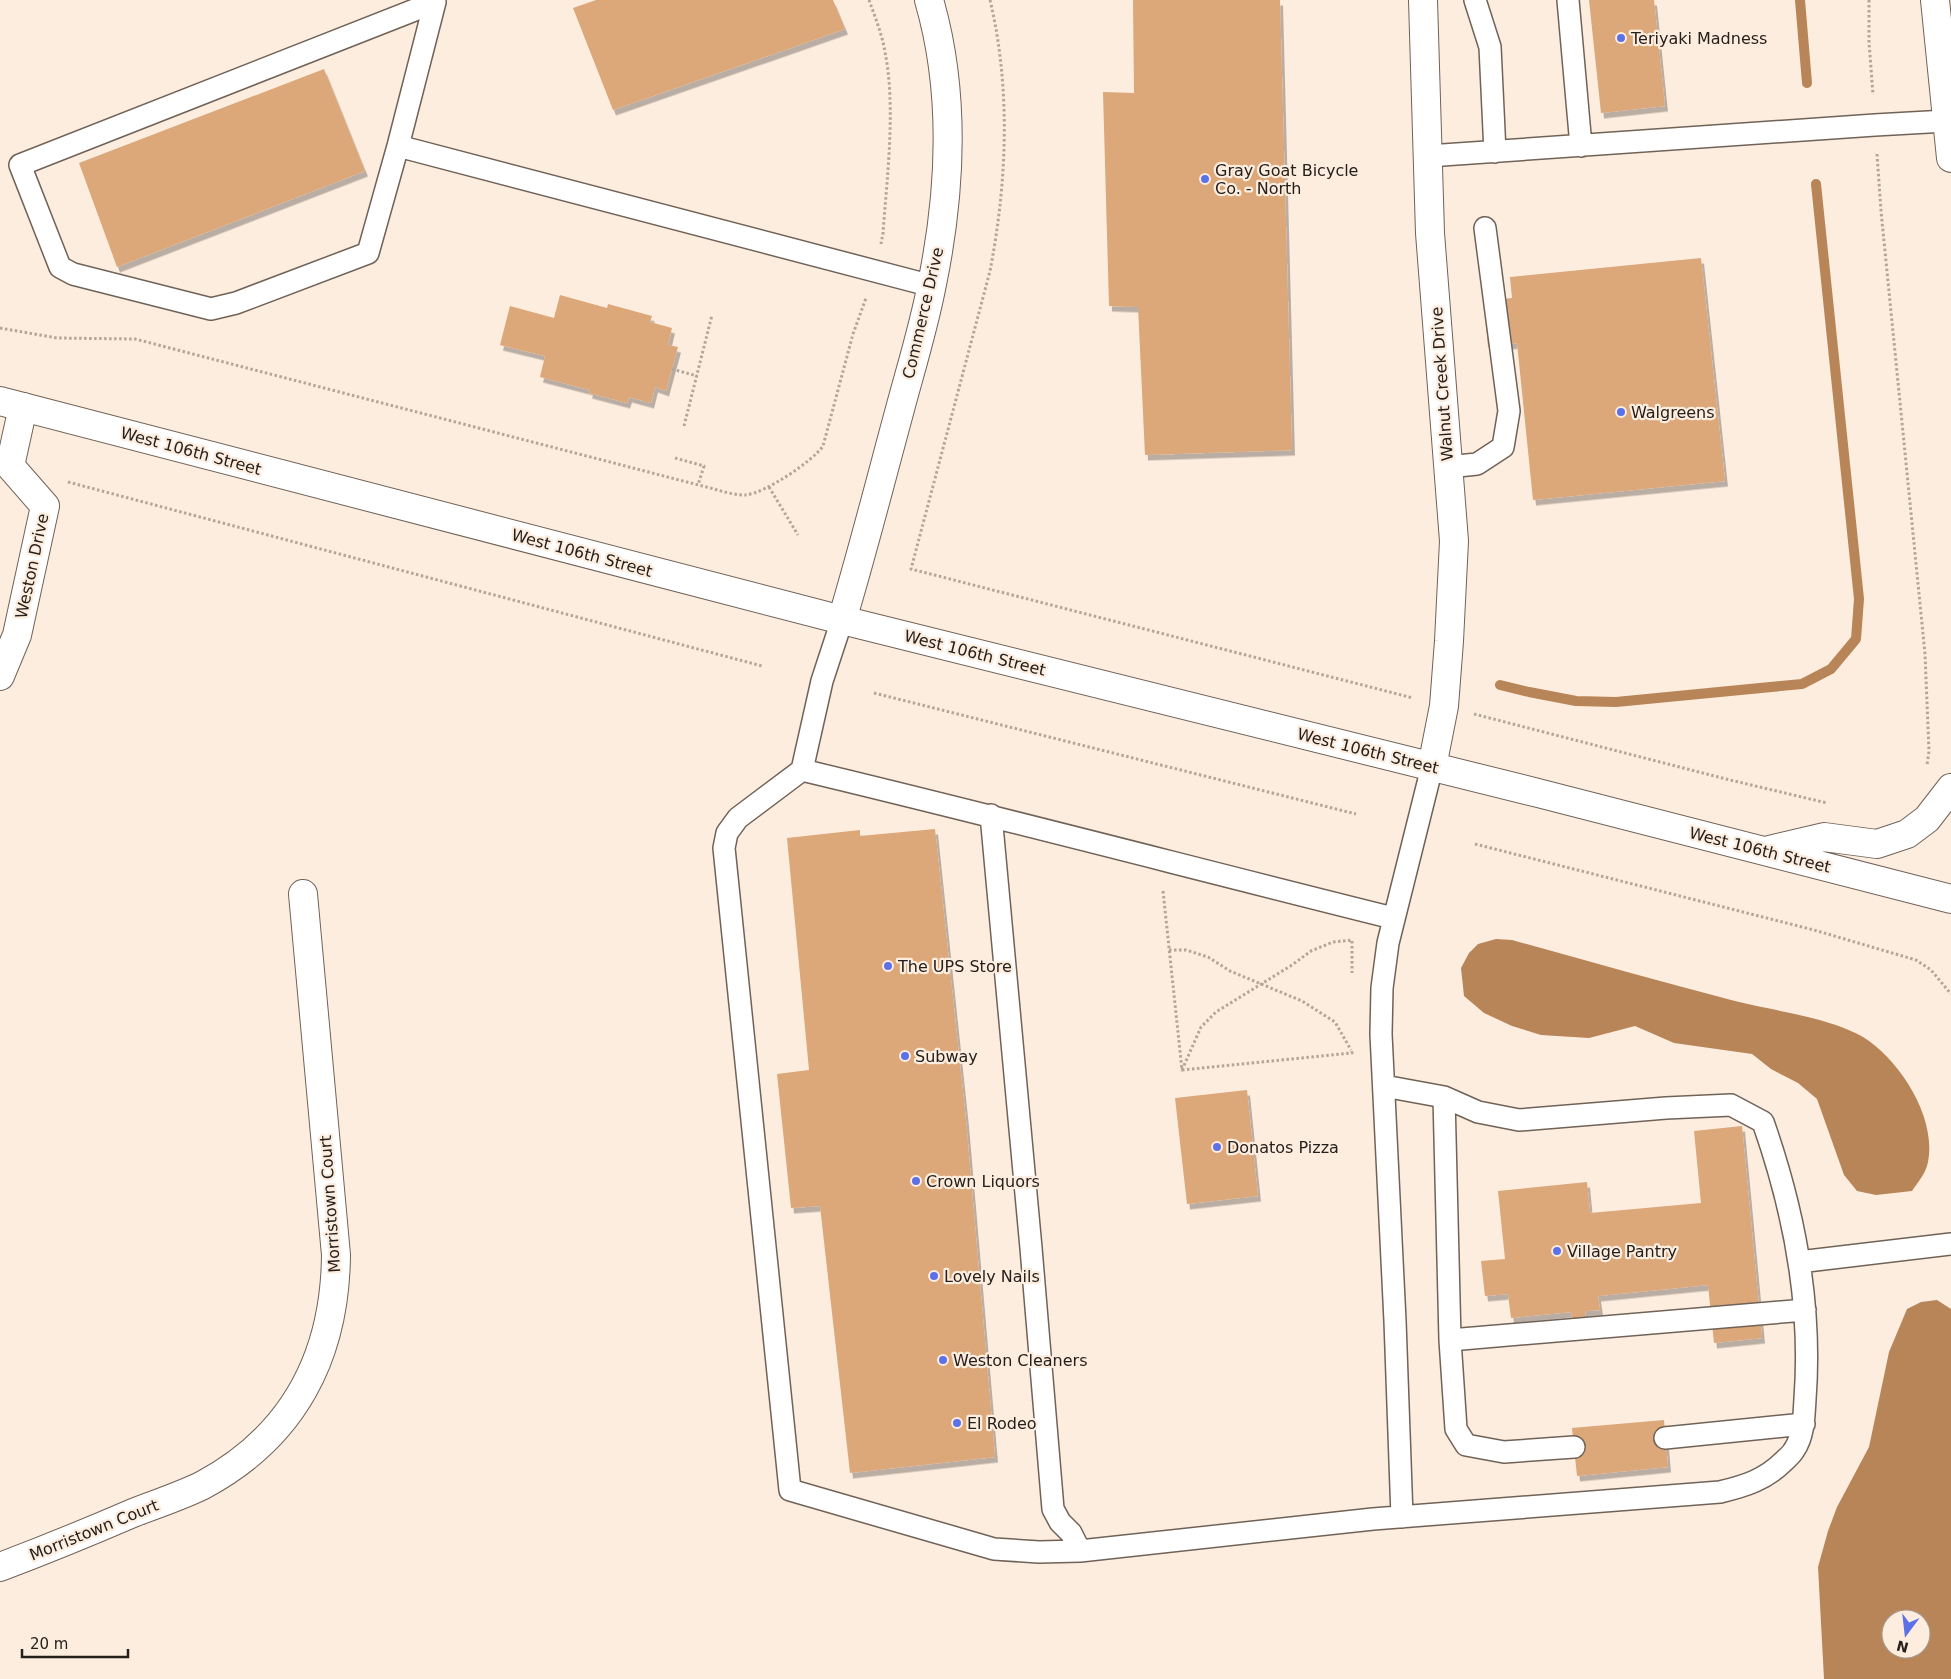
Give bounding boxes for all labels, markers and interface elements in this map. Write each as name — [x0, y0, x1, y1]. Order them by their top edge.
place label: Teriyaki Madness — [1630, 29, 1767, 48]
marker: Teriyaki Madness — [1615, 32, 1627, 44]
place label: Gray Goat Bicycle Co. - North — [1215, 161, 1358, 198]
marker: Gray Goat Bicycle Co. - North — [1199, 173, 1211, 185]
street label: Commerce Drive — [899, 245, 947, 381]
street label: Walnut Creek Drive — [1427, 306, 1457, 462]
place label: Walgreens — [1631, 403, 1715, 422]
marker: Walgreens — [1615, 406, 1627, 418]
street label: West 106th Street — [118, 423, 264, 479]
street label: Weston Drive — [12, 512, 52, 620]
street label: West 106th Street — [509, 525, 655, 581]
street label: West 106th Street — [902, 626, 1048, 680]
street label: West 106th Street — [1295, 724, 1441, 778]
street label: West 106th Street — [1687, 823, 1833, 877]
place label: The UPS Store — [897, 957, 1012, 976]
marker: The UPS Store — [882, 960, 894, 972]
place label: Subway — [915, 1047, 978, 1066]
marker: Subway — [899, 1050, 911, 1062]
street label: Morristown Court — [316, 1135, 344, 1273]
place label: Donatos Pizza — [1227, 1138, 1339, 1157]
marker: Donatos Pizza — [1211, 1141, 1223, 1153]
place label: Crown Liquors — [926, 1172, 1040, 1191]
marker: Crown Liquors — [910, 1175, 922, 1187]
place label: Village Pantry — [1567, 1242, 1677, 1261]
marker: Village Pantry — [1551, 1245, 1563, 1257]
place label: Lovely Nails — [944, 1267, 1040, 1286]
marker: Lovely Nails — [928, 1270, 940, 1282]
place label: Weston Cleaners — [953, 1351, 1088, 1370]
marker: Weston Cleaners — [937, 1354, 949, 1366]
place label: El Rodeo — [967, 1414, 1037, 1433]
marker: El Rodeo — [951, 1417, 963, 1429]
street label: Morristown Court — [27, 1495, 161, 1565]
north arrow — [1881, 1609, 1931, 1659]
scale bar — [22, 1626, 129, 1658]
text: 20 m — [30, 1635, 68, 1653]
text: N — [1895, 1637, 1910, 1656]

